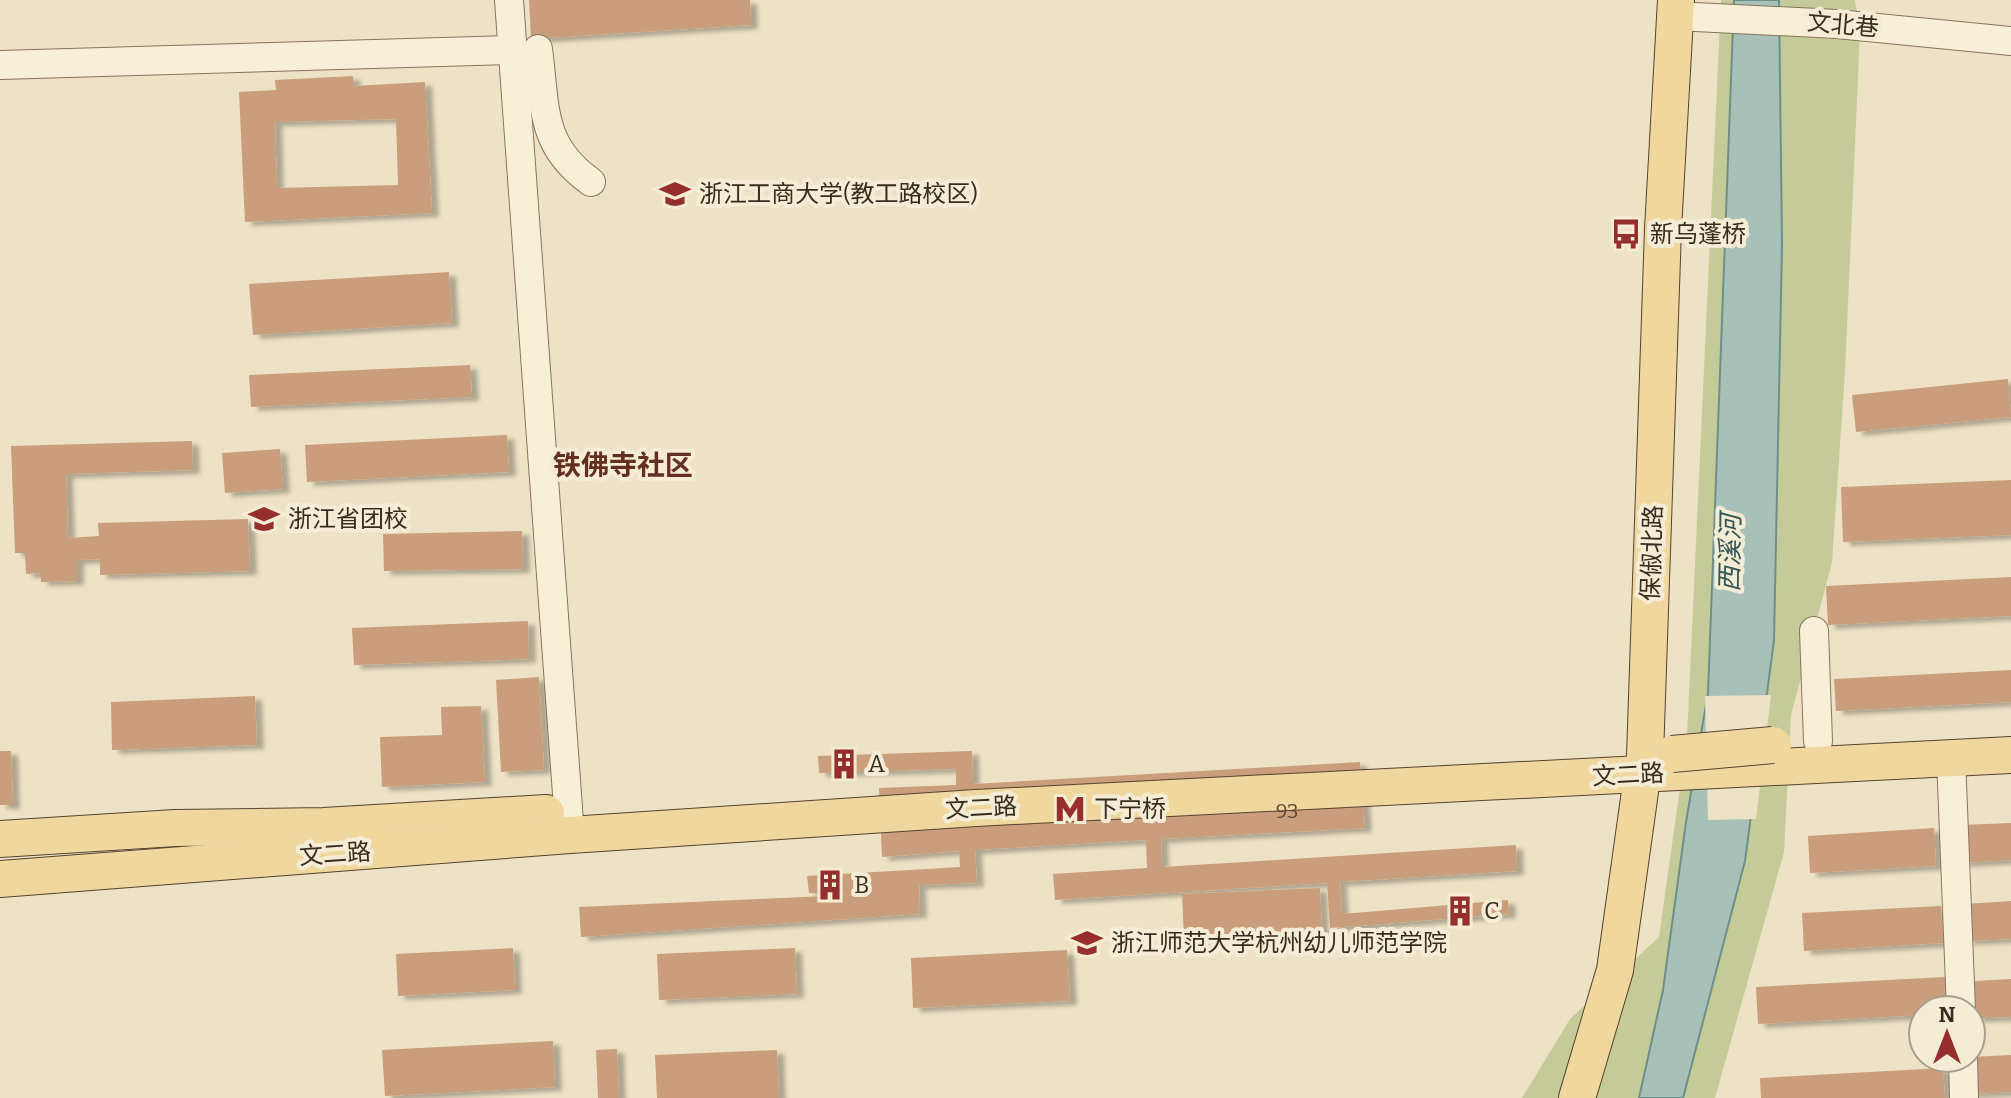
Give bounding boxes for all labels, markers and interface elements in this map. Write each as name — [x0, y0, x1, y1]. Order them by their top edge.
street label: 文北巷 — [1806, 8, 1880, 42]
school or university icon: 浙江工商大学(教工路校区) — [658, 177, 692, 211]
place label: 浙江工商大学(教工路校区) — [699, 180, 978, 208]
bus stop icon: 新乌蓬桥 — [1609, 217, 1643, 251]
place label: 新乌蓬桥 — [1650, 220, 1746, 248]
district label: 铁佛寺社区 — [553, 449, 693, 482]
school or university icon: 浙江省团校 — [247, 502, 281, 536]
place label: 浙江省团校 — [288, 505, 408, 533]
street label: 保俶北路 — [1636, 505, 1668, 601]
water label: 西溪河 — [1714, 509, 1747, 592]
building icon: A — [827, 747, 861, 781]
place label: A — [868, 750, 885, 778]
street label: 文二路 — [1591, 759, 1665, 791]
street label: 文二路 — [944, 792, 1018, 824]
metro station icon: 下宁桥 — [1053, 792, 1087, 826]
place label: 下宁桥 — [1094, 795, 1166, 823]
house number: 93 — [1276, 799, 1298, 823]
street label: 文二路 — [298, 838, 372, 870]
building icon: B — [813, 868, 847, 902]
place label: B — [854, 871, 869, 899]
building icon: C — [1443, 894, 1477, 928]
place label: C — [1484, 897, 1500, 925]
school or university icon: 浙江师范大学杭州幼儿师范学院 — [1070, 926, 1104, 960]
place label: 浙江师范大学杭州幼儿师范学院 — [1111, 929, 1447, 957]
north arrow — [1907, 994, 1987, 1074]
text: N — [1939, 1001, 1956, 1028]

